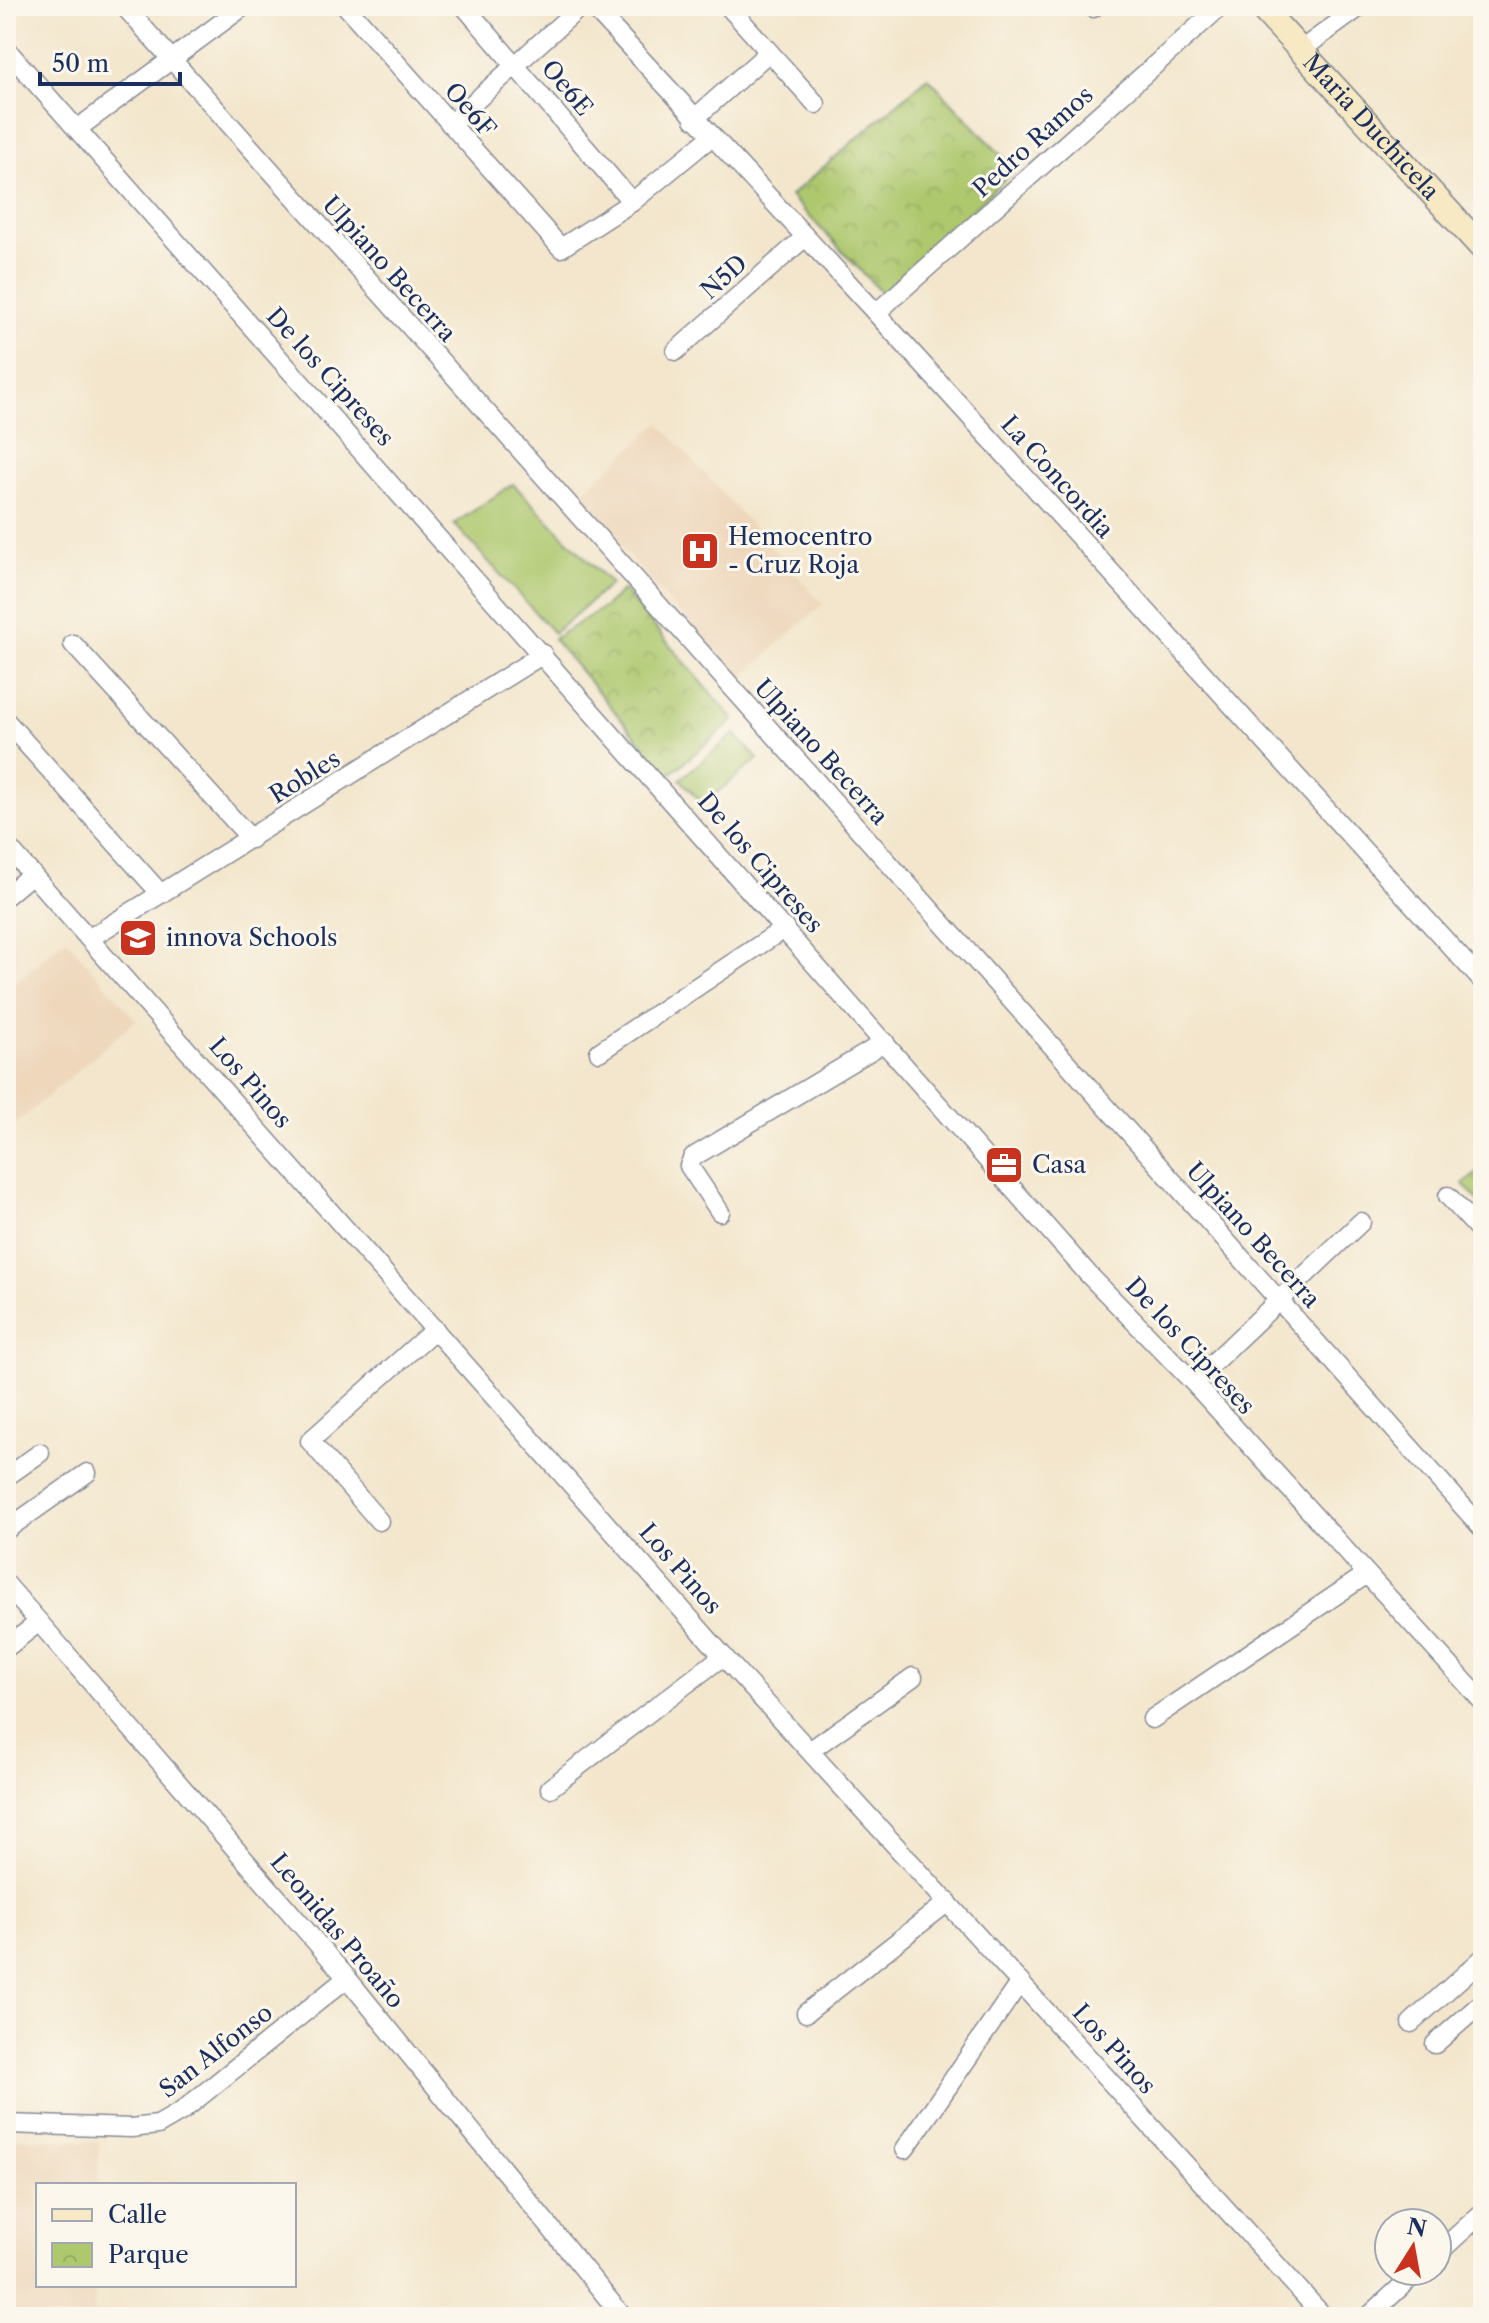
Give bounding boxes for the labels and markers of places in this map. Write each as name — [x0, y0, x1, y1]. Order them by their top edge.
place label: Hemocentro - Cruz Roja — [728, 522, 873, 579]
hospital icon: Hemocentro - Cruz Roja — [679, 530, 721, 572]
school or university icon: innova Schools — [117, 917, 159, 959]
place label: innova Schools — [166, 923, 337, 952]
office icon: Casa — [983, 1144, 1025, 1186]
place label: Casa — [1032, 1150, 1087, 1179]

